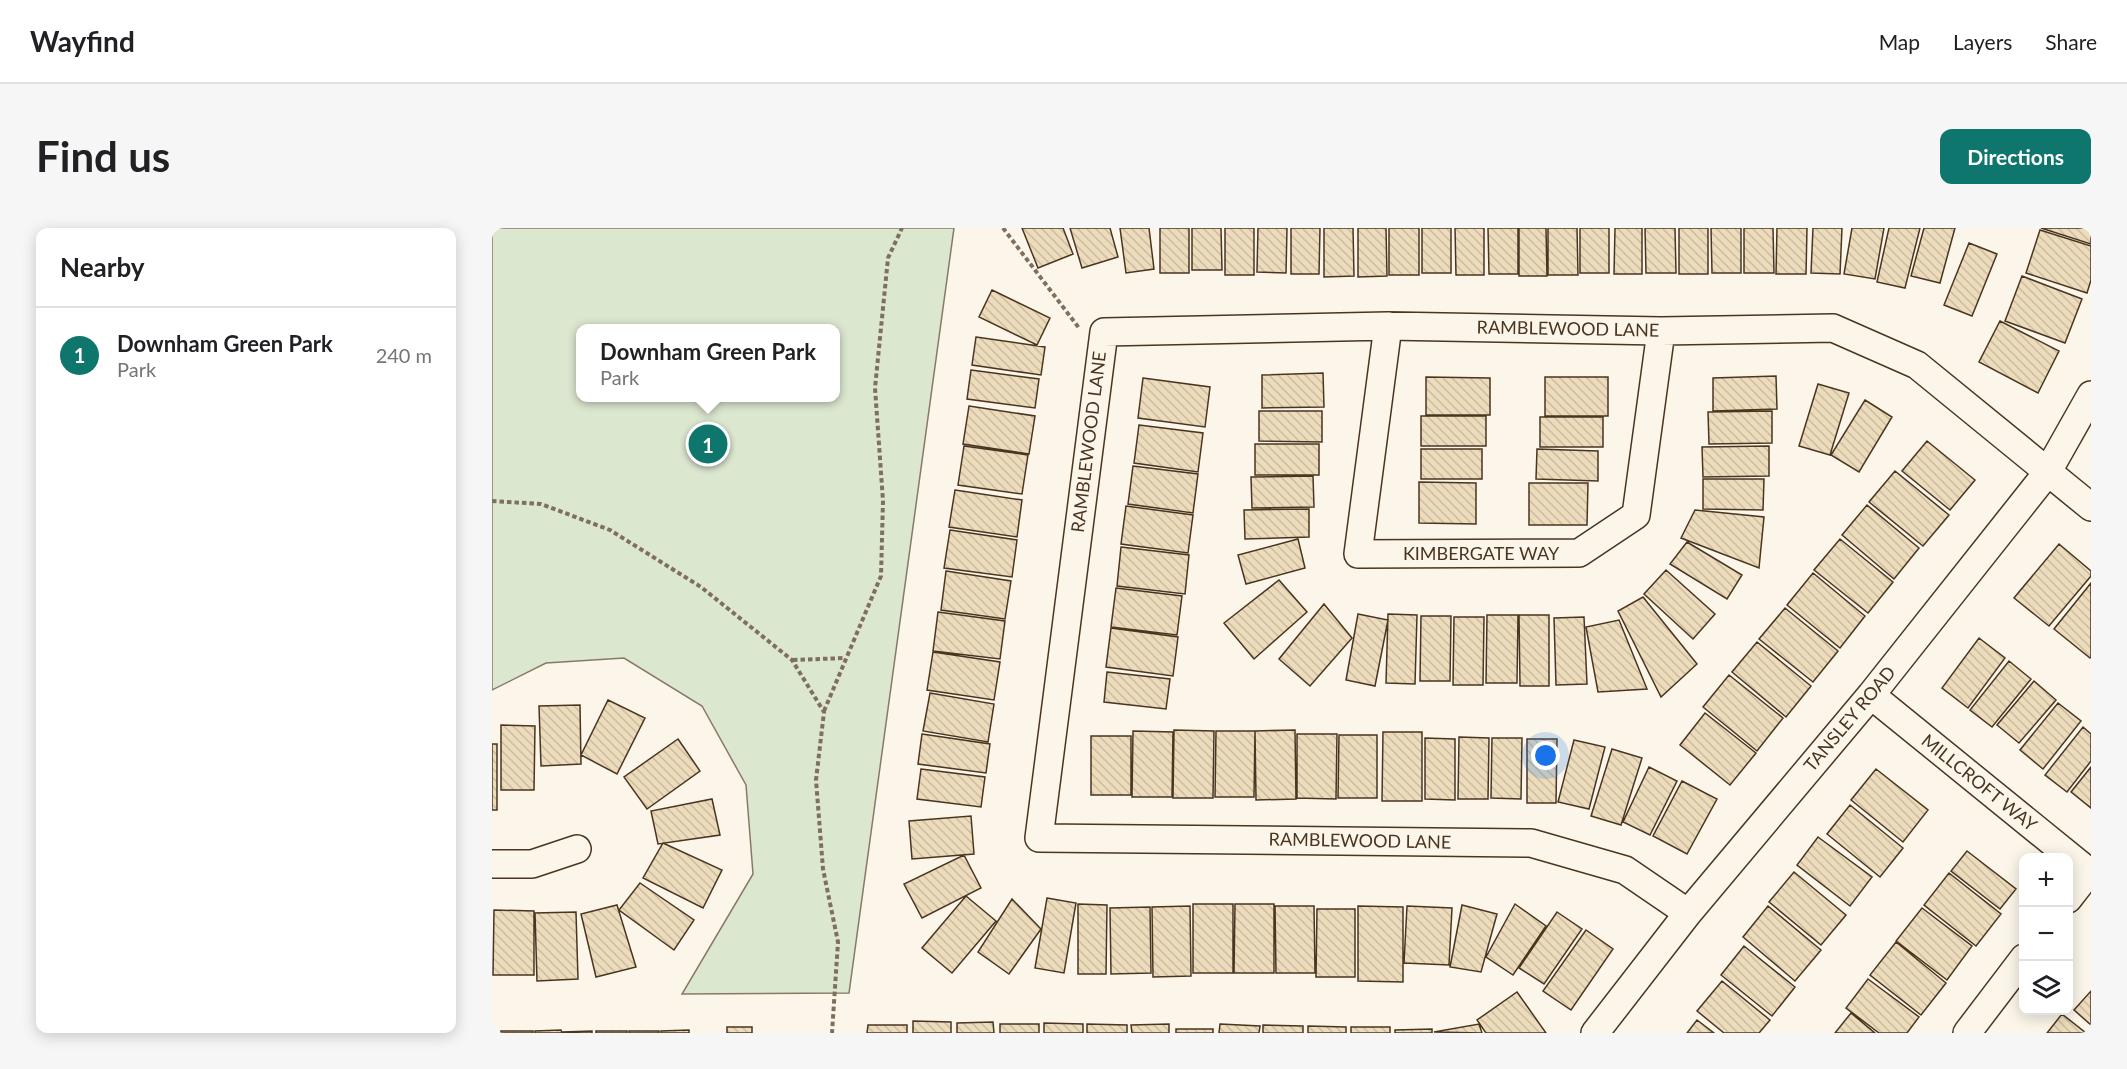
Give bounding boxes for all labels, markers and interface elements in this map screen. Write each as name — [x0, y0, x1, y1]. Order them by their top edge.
text: Wayfind — [30, 24, 135, 58]
text: Map — [1879, 29, 1920, 54]
text: Layers — [1953, 29, 2012, 54]
text: Share — [2045, 29, 2097, 54]
button: Directions — [1940, 129, 2091, 184]
text: Find us — [36, 131, 170, 181]
text: Nearby — [60, 251, 145, 283]
street label: RAMBLEWOOD LANE — [1477, 315, 1659, 341]
popup — [576, 324, 840, 402]
text: Downham Green Park — [117, 330, 333, 357]
text: Downham Green Park — [600, 338, 816, 365]
text: 1 — [74, 343, 85, 367]
text: 240 m — [376, 343, 432, 367]
street label: RAMBLEWOOD LANE — [1066, 350, 1110, 534]
text: Park — [117, 357, 156, 381]
text: Park — [600, 365, 639, 389]
pin: 1 — [688, 422, 728, 466]
street label: KIMBERGATE WAY — [1403, 542, 1560, 564]
street label: TANSLEY ROAD — [1799, 661, 1900, 776]
street label: MILLCROFT WAY — [1918, 729, 2042, 836]
your location — [1531, 741, 1560, 770]
street label: RAMBLEWOOD LANE — [1269, 827, 1451, 853]
map controls — [2019, 853, 2073, 1015]
button: + — [2019, 853, 2073, 907]
button: − — [2019, 907, 2073, 961]
button: layers — [2019, 961, 2073, 1015]

